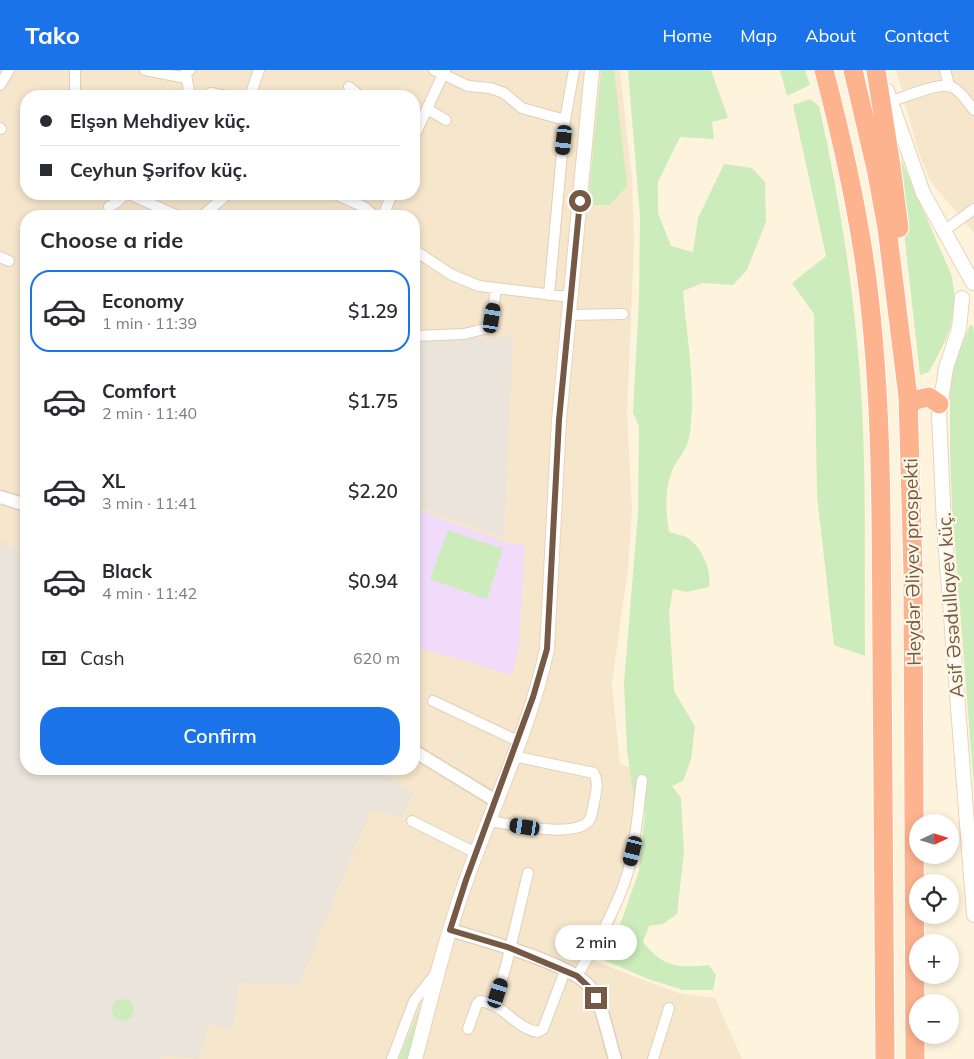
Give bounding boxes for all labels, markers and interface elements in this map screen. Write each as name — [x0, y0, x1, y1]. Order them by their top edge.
text: Tako — [25, 20, 80, 50]
text: Home — [662, 24, 712, 47]
text: Map — [740, 24, 777, 47]
text: About — [805, 24, 856, 47]
text: Contact — [884, 24, 949, 47]
text: Elşən Mehdiyev küç. — [70, 109, 250, 133]
car — [554, 124, 573, 156]
text: Ceyhun Şərifov küç. — [70, 158, 247, 182]
route start — [569, 190, 591, 212]
text: Choose a ride — [40, 226, 183, 254]
icon: car — [42, 289, 87, 334]
text: Economy — [102, 289, 184, 313]
text: $1.29 — [348, 299, 398, 323]
car — [482, 302, 501, 334]
text: 1 min · 11:39 — [102, 313, 197, 333]
icon: car — [42, 379, 87, 424]
text: Comfort — [102, 379, 176, 403]
text: $1.75 — [348, 389, 398, 413]
text: 2 min · 11:40 — [102, 403, 197, 423]
street label: Heydər Əliyev prospekti — [898, 458, 926, 666]
icon: car — [42, 469, 87, 514]
text: XL — [102, 469, 125, 493]
text: $2.20 — [348, 479, 398, 503]
text: 3 min · 11:41 — [102, 493, 197, 513]
street label: Asif Əsədullayev küç. — [932, 511, 968, 699]
icon: car — [42, 559, 87, 604]
text: Black — [102, 559, 152, 583]
text: $0.94 — [348, 569, 398, 593]
text: 4 min · 11:42 — [102, 583, 197, 603]
icon: cash — [40, 644, 68, 672]
text: Cash — [80, 646, 125, 670]
text: 620 m — [353, 648, 400, 668]
button: Confirm — [40, 707, 400, 765]
north arrow — [909, 814, 959, 864]
map controls — [909, 814, 959, 1044]
car — [509, 817, 540, 837]
car — [622, 835, 643, 867]
button: locate — [909, 874, 959, 924]
callout: 2 min — [555, 926, 637, 960]
text: 2 min — [575, 932, 617, 952]
button: + — [909, 934, 959, 984]
car — [486, 976, 509, 1010]
route end — [585, 987, 607, 1009]
button: − — [909, 994, 959, 1044]

